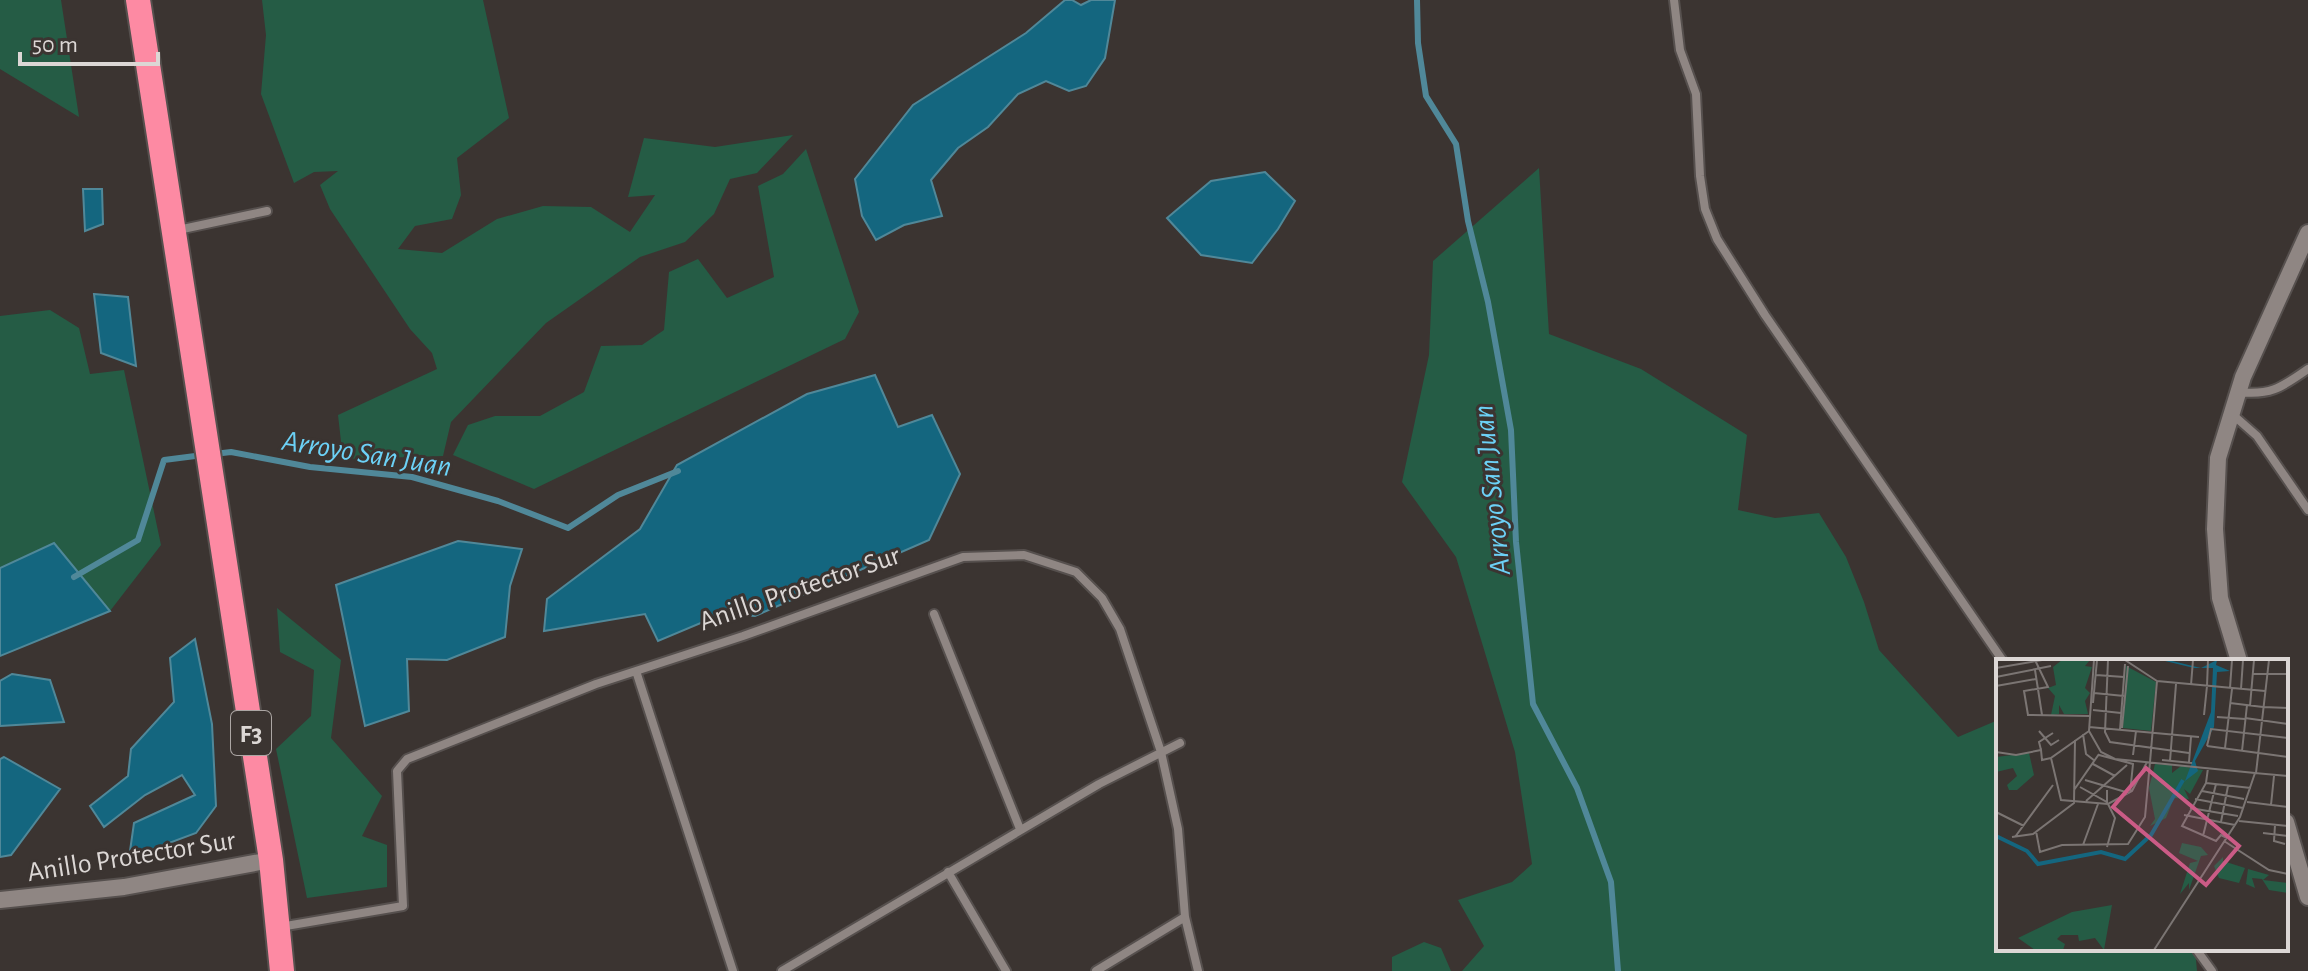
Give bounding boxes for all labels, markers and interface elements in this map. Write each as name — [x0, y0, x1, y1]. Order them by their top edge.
scale bar — [20, 16, 158, 66]
text: 50 m — [32, 33, 78, 57]
water label: Arroyo San Juan — [1468, 403, 1516, 577]
water label: Arroyo San Juan — [279, 426, 454, 482]
street label: Anillo Protector Sur — [696, 541, 904, 636]
inset map — [1996, 659, 2288, 951]
road number: F3 — [231, 711, 271, 755]
street label: Anillo Protector Sur — [25, 827, 237, 887]

